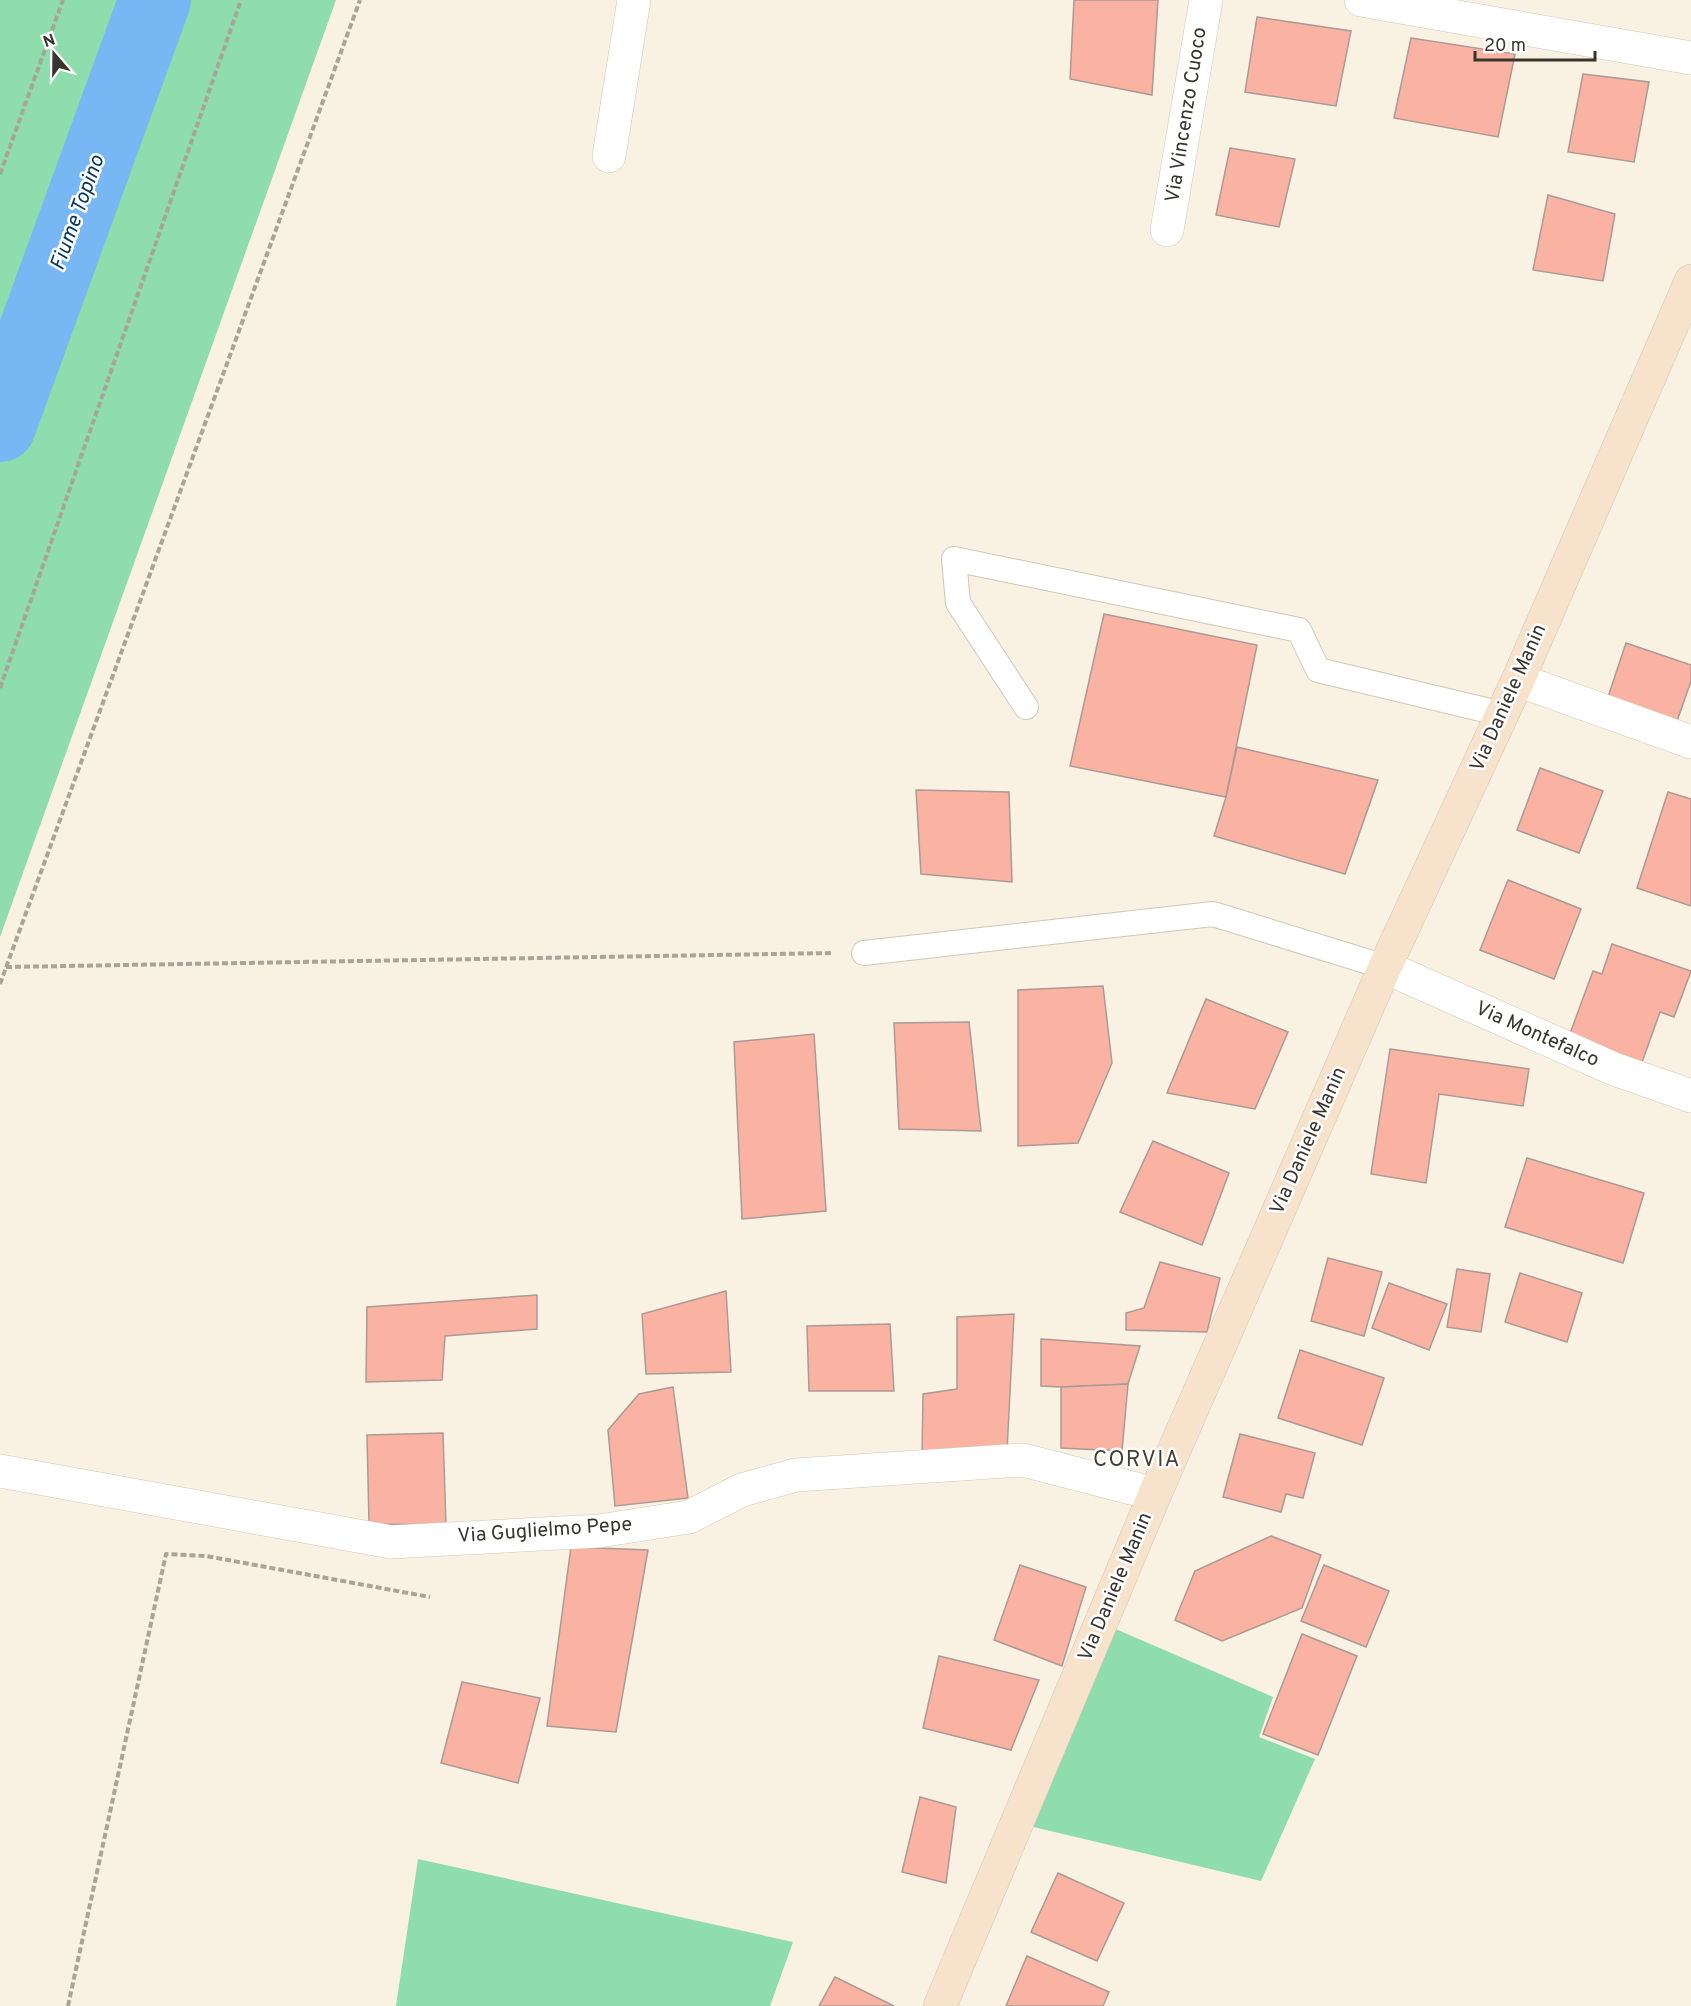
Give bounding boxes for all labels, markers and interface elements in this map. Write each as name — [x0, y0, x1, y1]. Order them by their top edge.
north arrow — [24, 24, 84, 84]
scale bar — [1475, 24, 1595, 62]
street label: Via Vincenzo Cuoco — [1160, 25, 1214, 205]
text: N — [41, 30, 58, 53]
text: 20 m — [1484, 35, 1526, 58]
water label: Fiume Topino — [45, 151, 112, 274]
street label: Via Daniele Manin — [1465, 620, 1553, 776]
street label: Via Montefalco — [1471, 996, 1603, 1074]
street label: Via Daniele Manin — [1265, 1063, 1353, 1219]
district label: CORVIA — [1093, 1447, 1181, 1474]
street label: Via Daniele Manin — [1073, 1509, 1159, 1665]
street label: Via Guglielmo Pepe — [457, 1512, 633, 1550]

